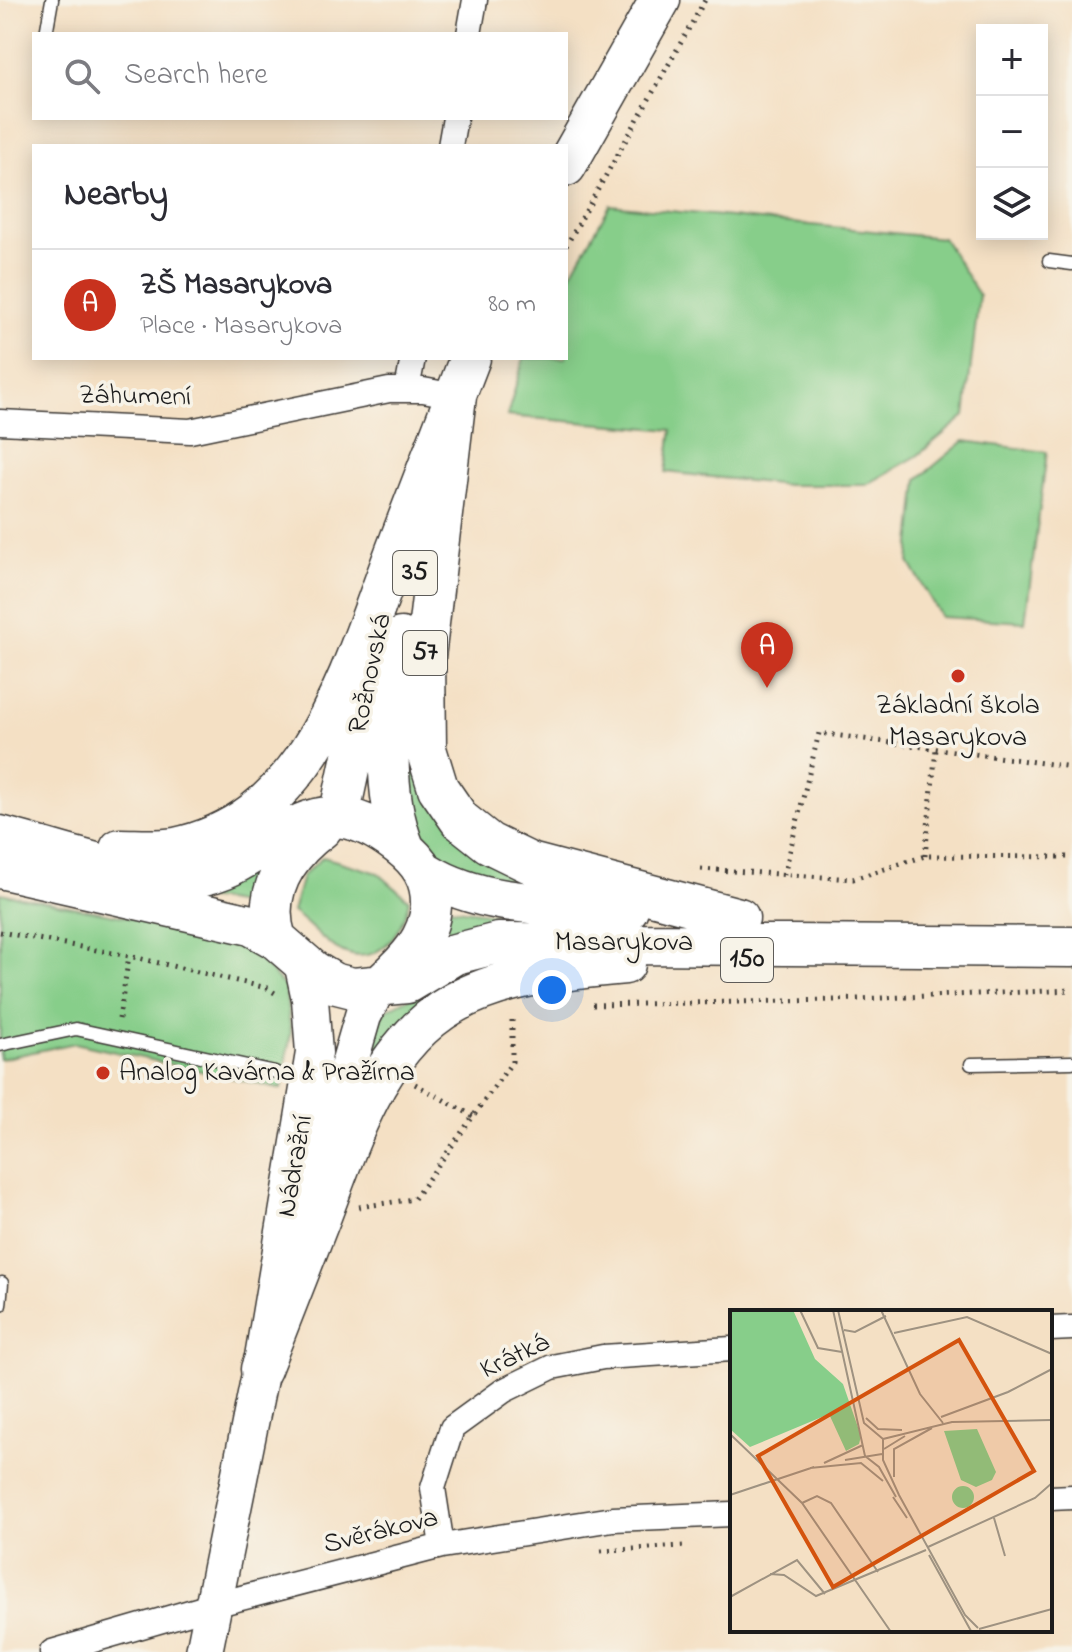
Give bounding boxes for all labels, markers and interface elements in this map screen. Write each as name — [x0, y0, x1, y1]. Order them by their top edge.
map controls — [976, 24, 1048, 240]
button: + — [976, 24, 1048, 96]
search box — [32, 32, 568, 120]
icon: search — [60, 54, 104, 98]
text: Search here — [124, 54, 268, 98]
button: − — [976, 96, 1048, 168]
button: layers — [976, 168, 1048, 240]
text: Nearby — [64, 171, 168, 221]
text: ZŠ Masarykova — [140, 264, 332, 308]
text: A — [82, 286, 98, 324]
text: 80 m — [488, 286, 536, 324]
text: Place · Masarykova — [140, 308, 342, 346]
street label: Záhumení — [78, 376, 192, 418]
road number: 35 — [393, 551, 437, 595]
street label: Rožnovská — [338, 610, 404, 738]
pin: A — [741, 622, 793, 688]
road number: 57 — [403, 631, 447, 675]
marker: Základní škola Masarykova — [949, 667, 967, 685]
place label: Základní škola Masarykova — [876, 686, 1040, 759]
street label: Masarykova — [555, 923, 693, 964]
road number: 150 — [721, 938, 773, 982]
your location — [532, 970, 572, 1010]
place label: Analog Kavárna & Pražírna — [119, 1053, 415, 1094]
marker: Analog Kavárna & Pražírna — [94, 1064, 112, 1082]
street label: Nádražní — [267, 1112, 325, 1220]
inset map — [730, 1310, 1052, 1632]
street label: Krátká — [474, 1323, 556, 1391]
street label: Svěrákova — [319, 1498, 443, 1566]

